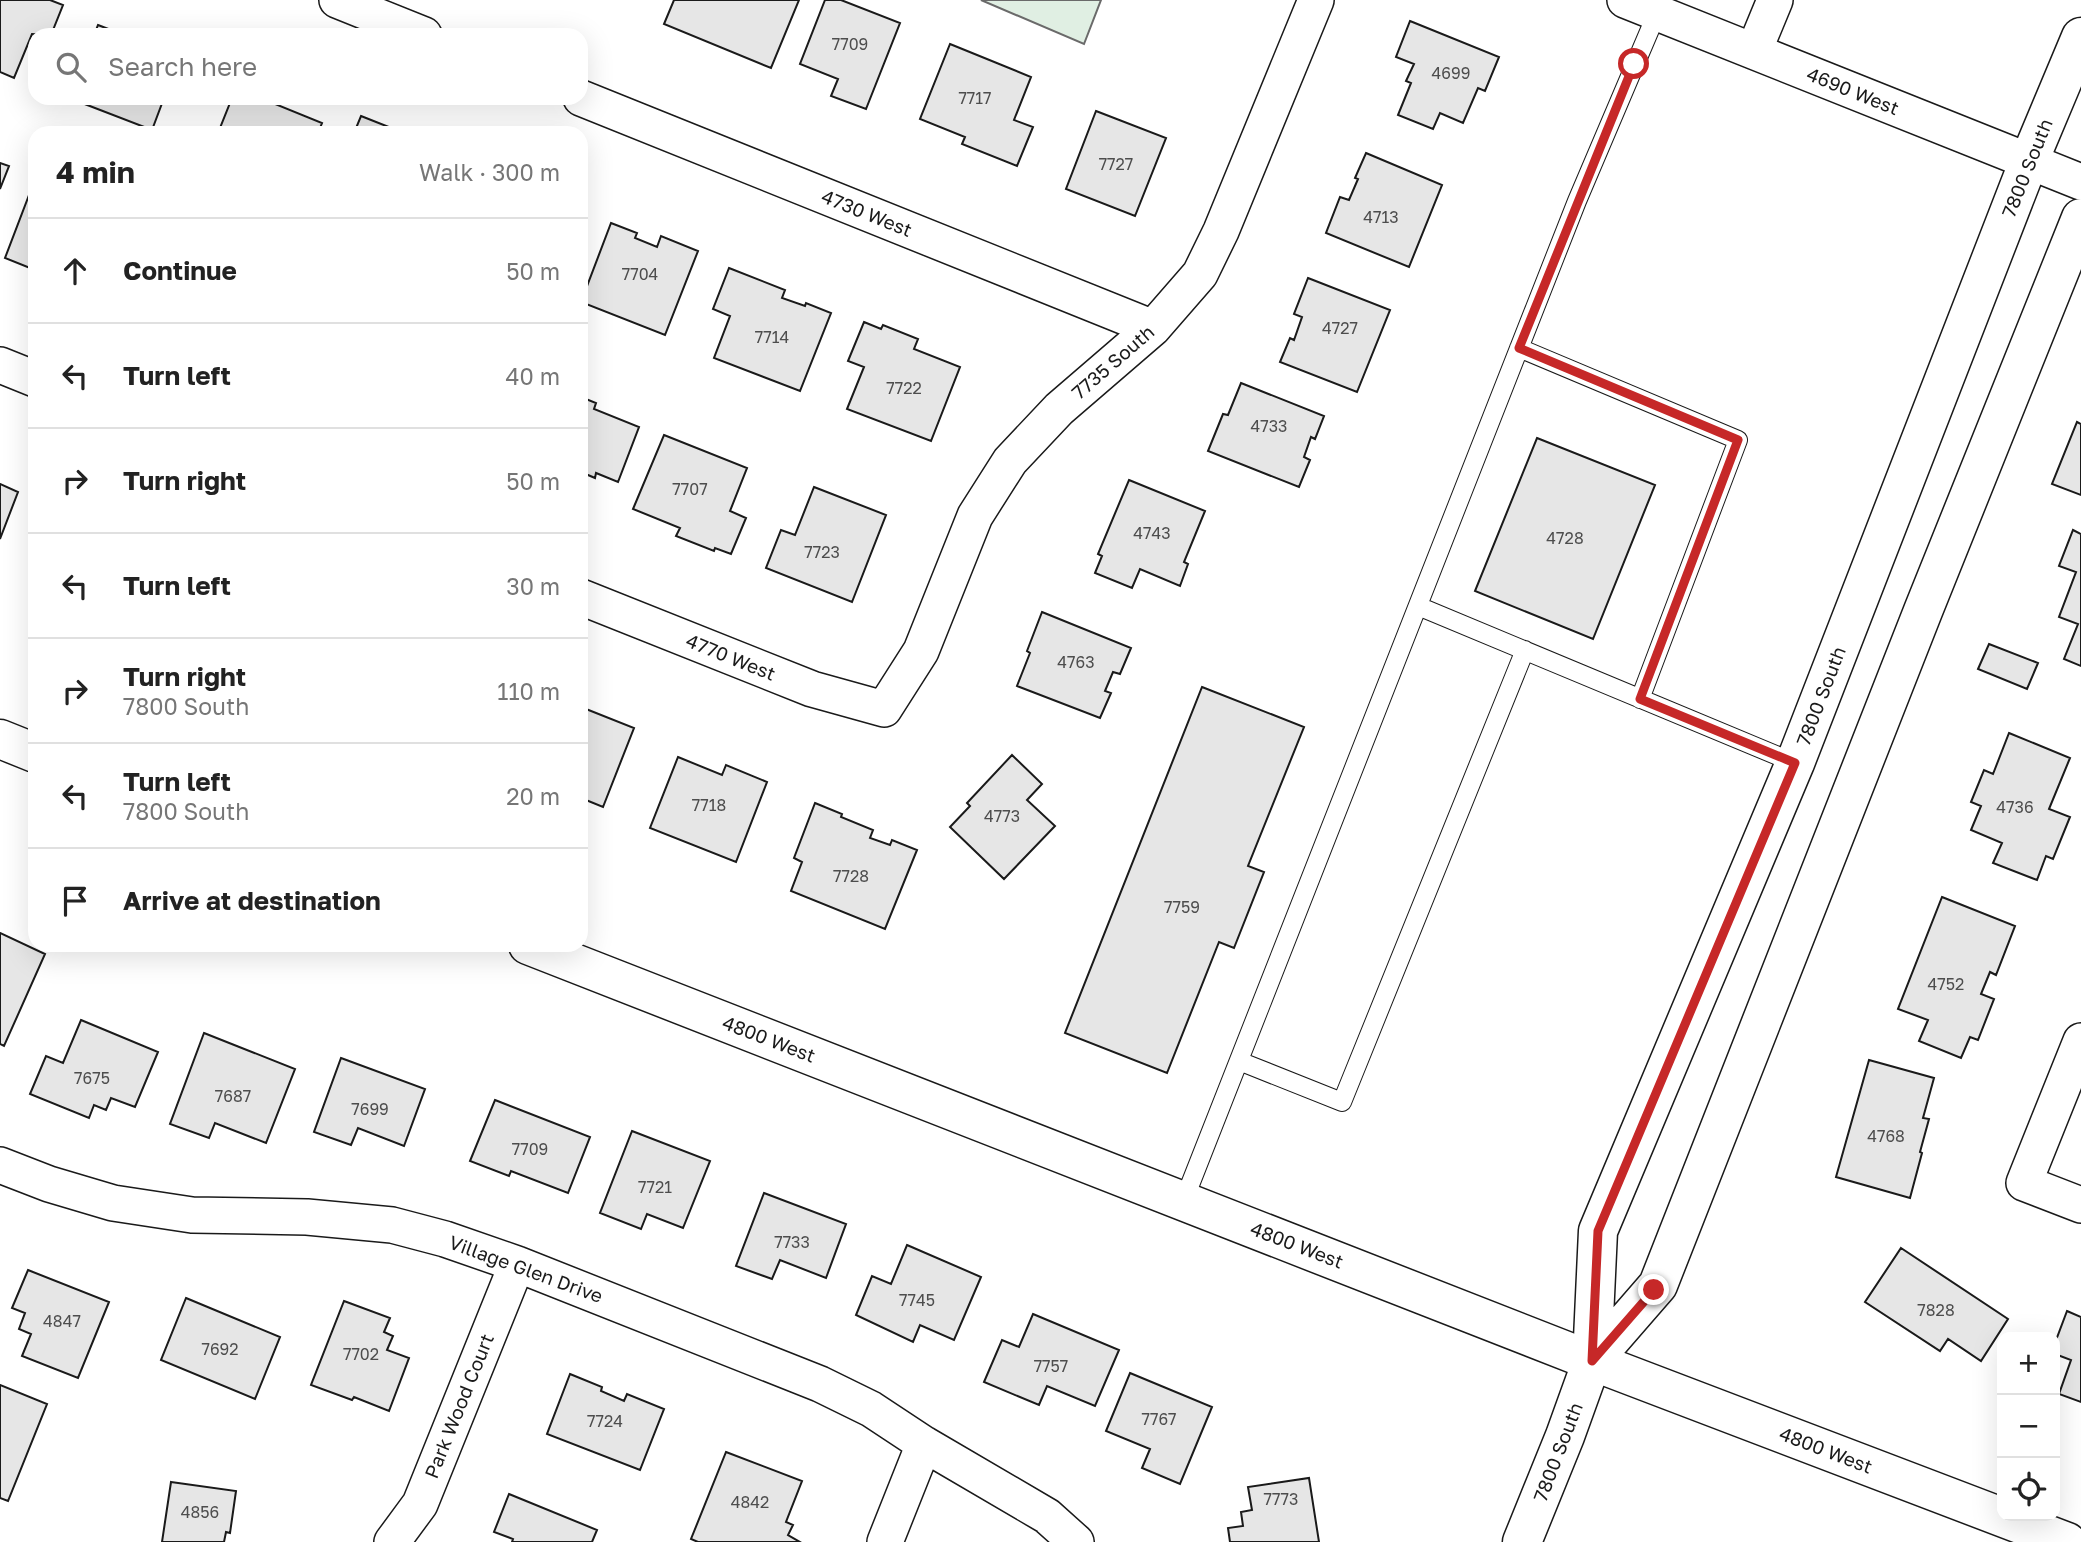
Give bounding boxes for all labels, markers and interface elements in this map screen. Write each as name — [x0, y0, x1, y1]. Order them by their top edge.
search box — [28, 28, 588, 105]
house number: 7709 — [832, 34, 868, 54]
icon: search — [52, 48, 90, 86]
route start — [1618, 48, 1649, 79]
text: Search here — [108, 51, 257, 82]
street label: 4690 West — [1804, 62, 1903, 119]
house number: 4699 — [1432, 63, 1470, 83]
house number: 7717 — [958, 88, 992, 108]
street label: 7800 South — [1996, 115, 2057, 220]
text: 4 min — [56, 154, 135, 190]
house number: 7727 — [1099, 154, 1133, 174]
text: Walk · 300 m — [419, 158, 560, 186]
street label: 4730 West — [819, 184, 916, 241]
house number: 4713 — [1363, 207, 1399, 227]
icon: ahead — [56, 252, 94, 290]
text: Continue — [123, 255, 237, 286]
text: 50 m — [506, 257, 560, 285]
house number: 7704 — [622, 264, 658, 284]
house number: 4727 — [1322, 318, 1358, 338]
street label: 7735 South — [1067, 320, 1158, 404]
house number: 7714 — [755, 327, 789, 347]
icon: left — [56, 357, 94, 395]
text: Turn left — [123, 360, 231, 391]
text: 40 m — [506, 362, 560, 390]
house number: 7722 — [886, 378, 922, 398]
house number: 4733 — [1251, 416, 1287, 436]
icon: right — [56, 462, 94, 500]
text: Turn right — [123, 465, 246, 496]
text: 50 m — [506, 467, 560, 495]
house number: 7707 — [672, 479, 708, 499]
house number: 4743 — [1133, 523, 1171, 543]
house number: 4728 — [1546, 528, 1584, 548]
house number: 7723 — [804, 542, 840, 562]
icon: left — [56, 567, 94, 605]
text: Turn left — [123, 570, 231, 601]
text: 30 m — [506, 572, 560, 600]
street label: 4770 West — [683, 628, 779, 685]
street label: 7800 South — [1791, 643, 1850, 749]
house number: 4763 — [1057, 652, 1095, 672]
text: Turn right — [123, 661, 246, 692]
icon: right — [56, 672, 94, 710]
text: 110 m — [497, 677, 560, 705]
text: 7800 South — [123, 692, 249, 720]
text: Turn left — [123, 766, 231, 797]
icon: left — [56, 777, 94, 815]
text: 20 m — [506, 782, 560, 810]
house number: 7718 — [692, 795, 726, 815]
text: 7800 South — [123, 797, 249, 825]
house number: 4736 — [1996, 797, 2034, 817]
house number: 4773 — [984, 806, 1020, 826]
house number: 7728 — [833, 866, 869, 886]
icon: arrive — [56, 882, 94, 920]
text: Arrive at destination — [123, 885, 381, 916]
house number: 7759 — [1164, 897, 1200, 917]
house number: 4752 — [1928, 974, 1964, 994]
street label: 4800 West — [719, 1010, 819, 1067]
house number: 7675 — [74, 1068, 110, 1088]
house number: 7687 — [215, 1086, 251, 1106]
house number: 7699 — [351, 1099, 389, 1119]
house number: 4768 — [1867, 1126, 1905, 1146]
house number: 7709 — [512, 1139, 548, 1159]
house number: 7721 — [638, 1177, 672, 1197]
street label: 4800 West — [1247, 1216, 1347, 1273]
street label: Village Glen Drive — [446, 1230, 606, 1307]
house number: 7733 — [774, 1232, 810, 1252]
route end — [1638, 1274, 1669, 1305]
house number: 7745 — [899, 1290, 935, 1310]
house number: 7828 — [1917, 1300, 1955, 1320]
house number: 4847 — [43, 1311, 81, 1331]
street label: Park Wood Court — [419, 1330, 498, 1481]
map controls — [1997, 1332, 2060, 1521]
button: + — [1997, 1332, 2060, 1395]
house number: 7692 — [201, 1339, 239, 1359]
house number: 7702 — [343, 1344, 379, 1364]
house number: 7757 — [1034, 1356, 1068, 1376]
button: − — [1997, 1395, 2060, 1458]
street label: 7800 South — [1528, 1399, 1587, 1505]
house number: 7767 — [1141, 1409, 1177, 1429]
house number: 7724 — [587, 1411, 623, 1431]
street label: 4800 West — [1776, 1421, 1876, 1478]
button: locate — [1997, 1458, 2060, 1521]
house number: 7773 — [1264, 1489, 1298, 1509]
house number: 4842 — [731, 1492, 769, 1512]
house number: 4856 — [181, 1502, 219, 1522]

